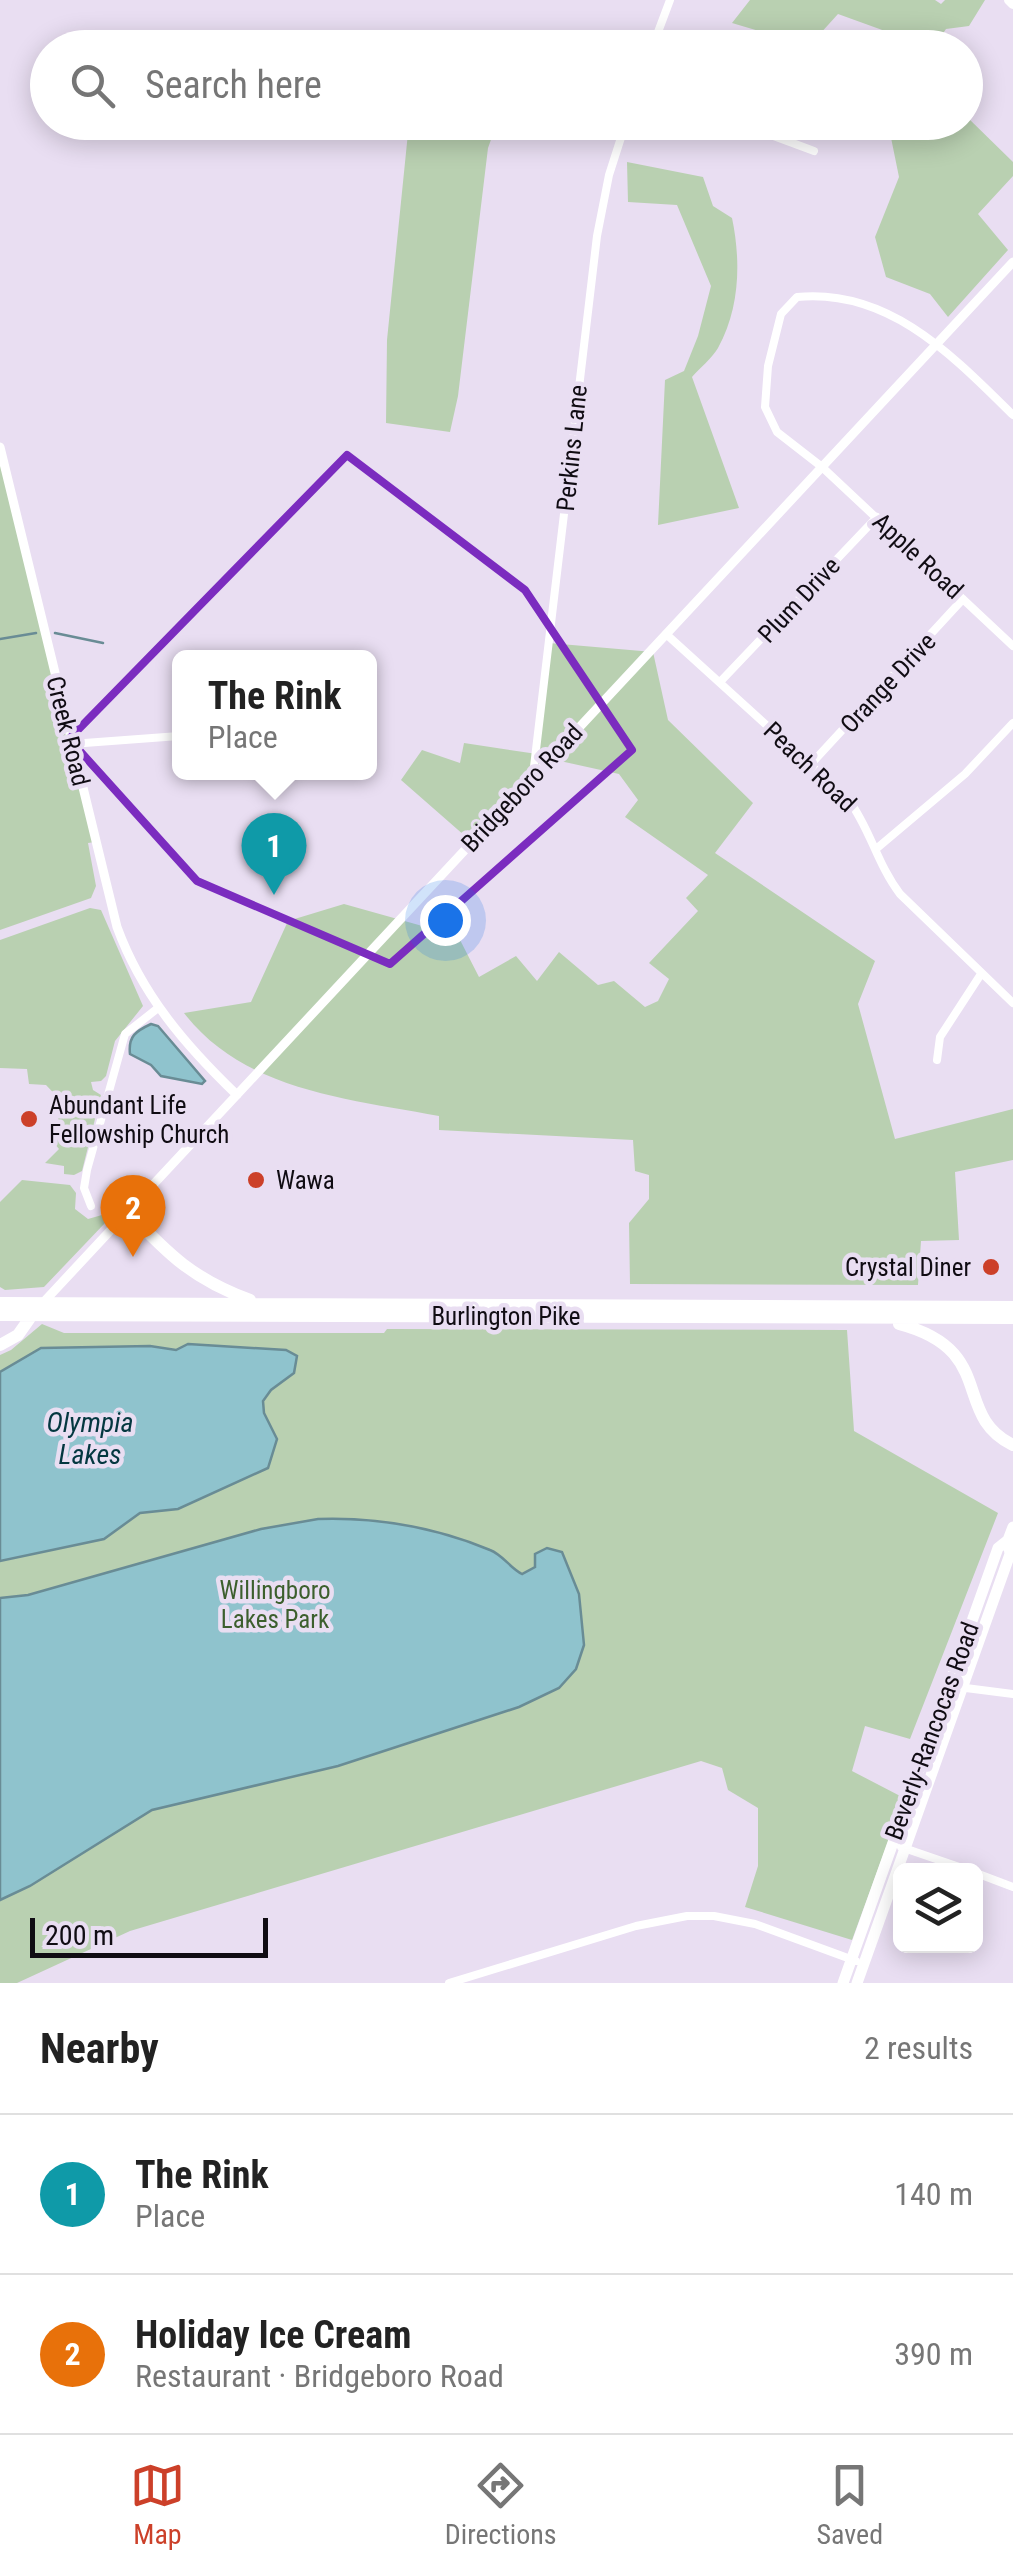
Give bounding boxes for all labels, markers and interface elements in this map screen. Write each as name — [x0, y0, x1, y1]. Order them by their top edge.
search box — [30, 30, 983, 140]
icon: search — [65, 58, 120, 113]
text: Search here — [145, 63, 322, 107]
street label: Perkins Lane — [551, 383, 593, 513]
street label: Apple Road — [867, 507, 969, 605]
street label: Plum Drive — [752, 551, 846, 649]
street label: Orange Drive — [834, 627, 942, 739]
popup — [172, 650, 377, 780]
street label: Creek Road — [40, 673, 96, 789]
text: The Rink — [208, 674, 341, 718]
street label: Peach Road — [758, 716, 862, 818]
text: Place — [208, 718, 278, 756]
street label: Bridgeboro Road — [455, 718, 589, 858]
pin: 1 — [242, 812, 306, 895]
your location — [420, 895, 471, 946]
place label: Abundant Life Fellowship Church — [49, 1091, 229, 1149]
marker: Abundant Life Fellowship Church — [18, 1108, 40, 1130]
place label: Wawa — [276, 1166, 335, 1195]
marker: Wawa — [245, 1169, 267, 1191]
pin: 2 — [100, 1174, 166, 1257]
place label: Crystal Diner — [845, 1253, 971, 1282]
marker: Crystal Diner — [980, 1256, 1002, 1278]
street label: Burlington Pike — [431, 1302, 581, 1331]
water label: Olympia Lakes — [47, 1406, 133, 1471]
park label: Willingboro Lakes Park — [219, 1576, 331, 1634]
street label: Beverly-Rancocas Road — [879, 1618, 985, 1844]
map controls — [893, 1863, 983, 1953]
button: layers — [893, 1863, 983, 1953]
scale bar — [30, 1913, 268, 1958]
text: 200 m — [45, 1919, 114, 1952]
text: Nearby — [40, 2024, 159, 2073]
text: 2 results — [864, 2029, 973, 2067]
text: The Rink — [135, 2153, 269, 2197]
text: 1 — [64, 2175, 81, 2213]
text: 140 m — [894, 2175, 973, 2213]
text: Place — [135, 2197, 205, 2235]
text: Holiday Ice Cream — [135, 2313, 411, 2357]
text: 2 — [64, 2335, 81, 2373]
text: 390 m — [894, 2335, 973, 2373]
text: Restaurant · Bridgeboro Road — [135, 2357, 504, 2395]
tab: Map — [130, 2458, 185, 2551]
tab: Directions — [445, 2458, 557, 2551]
tab: Saved — [816, 2458, 883, 2551]

